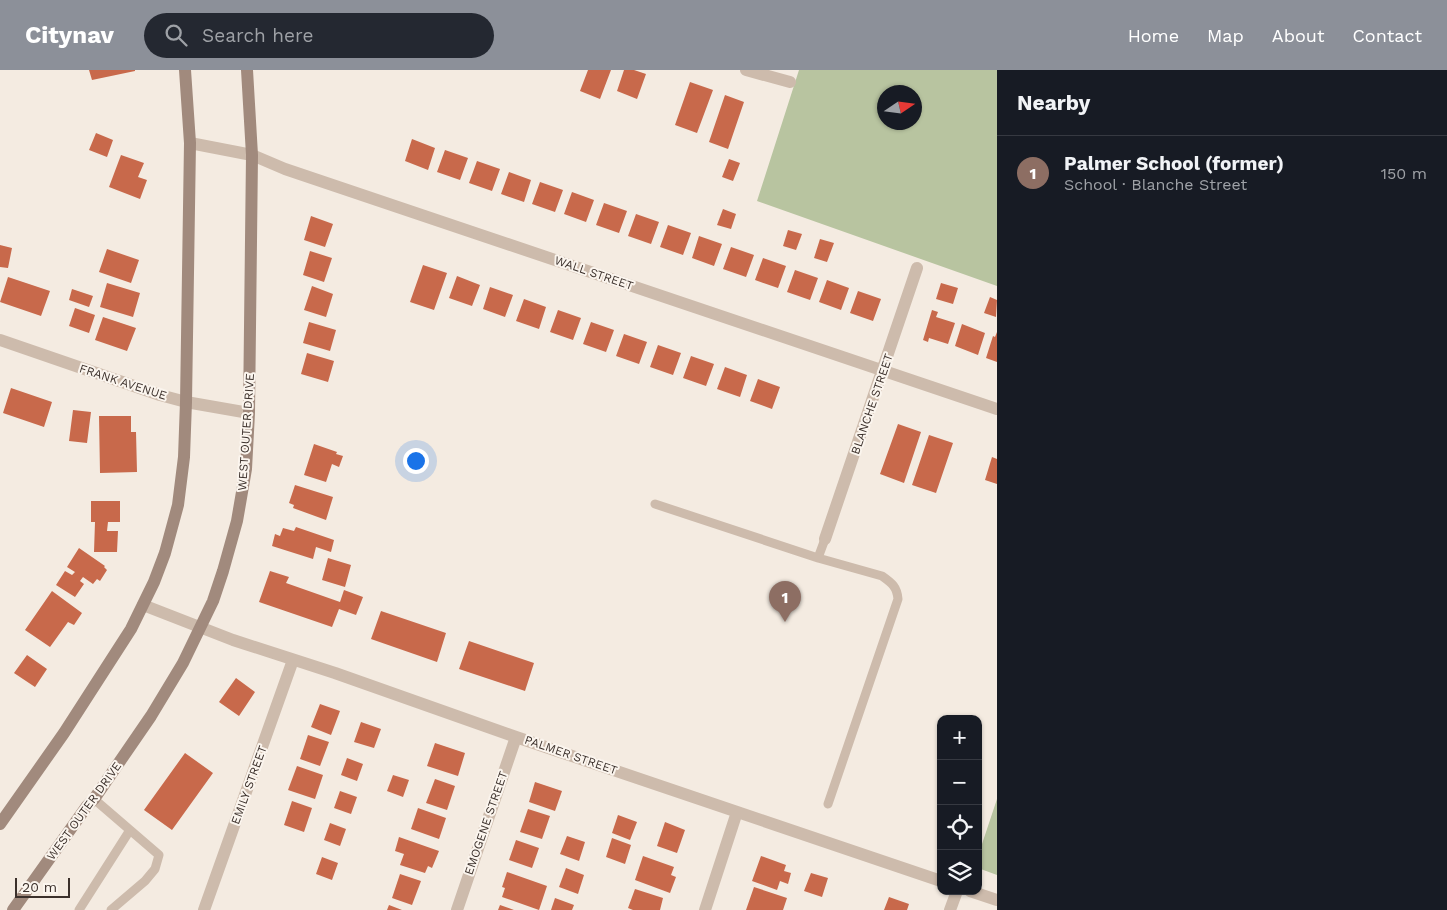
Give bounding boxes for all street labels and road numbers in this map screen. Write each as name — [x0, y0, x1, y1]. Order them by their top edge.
street label: WALL STREET — [553, 253, 635, 293]
street label: BLANCHE STREET — [848, 352, 896, 456]
street label: FRANK AVENUE — [78, 361, 169, 403]
street label: WEST OUTER DRIVE — [235, 373, 257, 491]
street label: PALMER STREET — [523, 733, 619, 777]
street label: EMILY STREET — [228, 744, 270, 826]
street label: WEST OUTER DRIVE — [44, 759, 124, 863]
street label: EMOGENE STREET — [462, 769, 510, 877]

